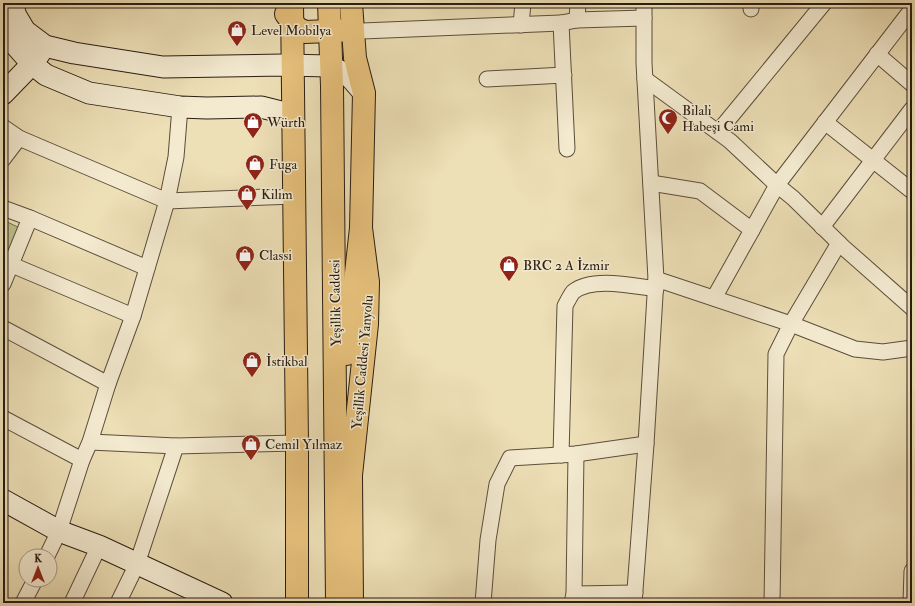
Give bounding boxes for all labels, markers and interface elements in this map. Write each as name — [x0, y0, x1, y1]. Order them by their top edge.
shop icon: Level Mobilya — [226, 19, 248, 47]
place label: Level Mobilya — [251, 22, 331, 40]
place label: Bilali Habeşi Cami — [682, 102, 754, 135]
mosque icon: Bilali Habeşi Cami — [657, 107, 679, 135]
shop icon: Würth — [242, 111, 264, 139]
place label: Würth — [266, 114, 306, 131]
shop icon: Fuga — [244, 153, 266, 181]
place label: Fuga — [269, 156, 298, 173]
shop icon: Kilim — [236, 183, 258, 211]
place label: Kilim — [261, 186, 293, 203]
shop icon: Classi — [234, 244, 256, 272]
place label: Classi — [259, 247, 292, 264]
shop icon: BRC 2 A İzmir — [498, 254, 520, 282]
place label: BRC 2 A İzmir — [523, 257, 610, 274]
street label: Yeşillik Caddesi — [326, 259, 345, 347]
street label: Yeşillik Caddesi Yanyolu — [348, 294, 378, 430]
shop icon: İstikbal — [241, 350, 263, 378]
place label: İstikbal — [266, 353, 308, 370]
shop icon: Cemil Yılmaz — [240, 433, 262, 461]
place label: Cemil Yılmaz — [265, 436, 343, 453]
north arrow — [18, 548, 58, 588]
text: K — [34, 552, 43, 565]

